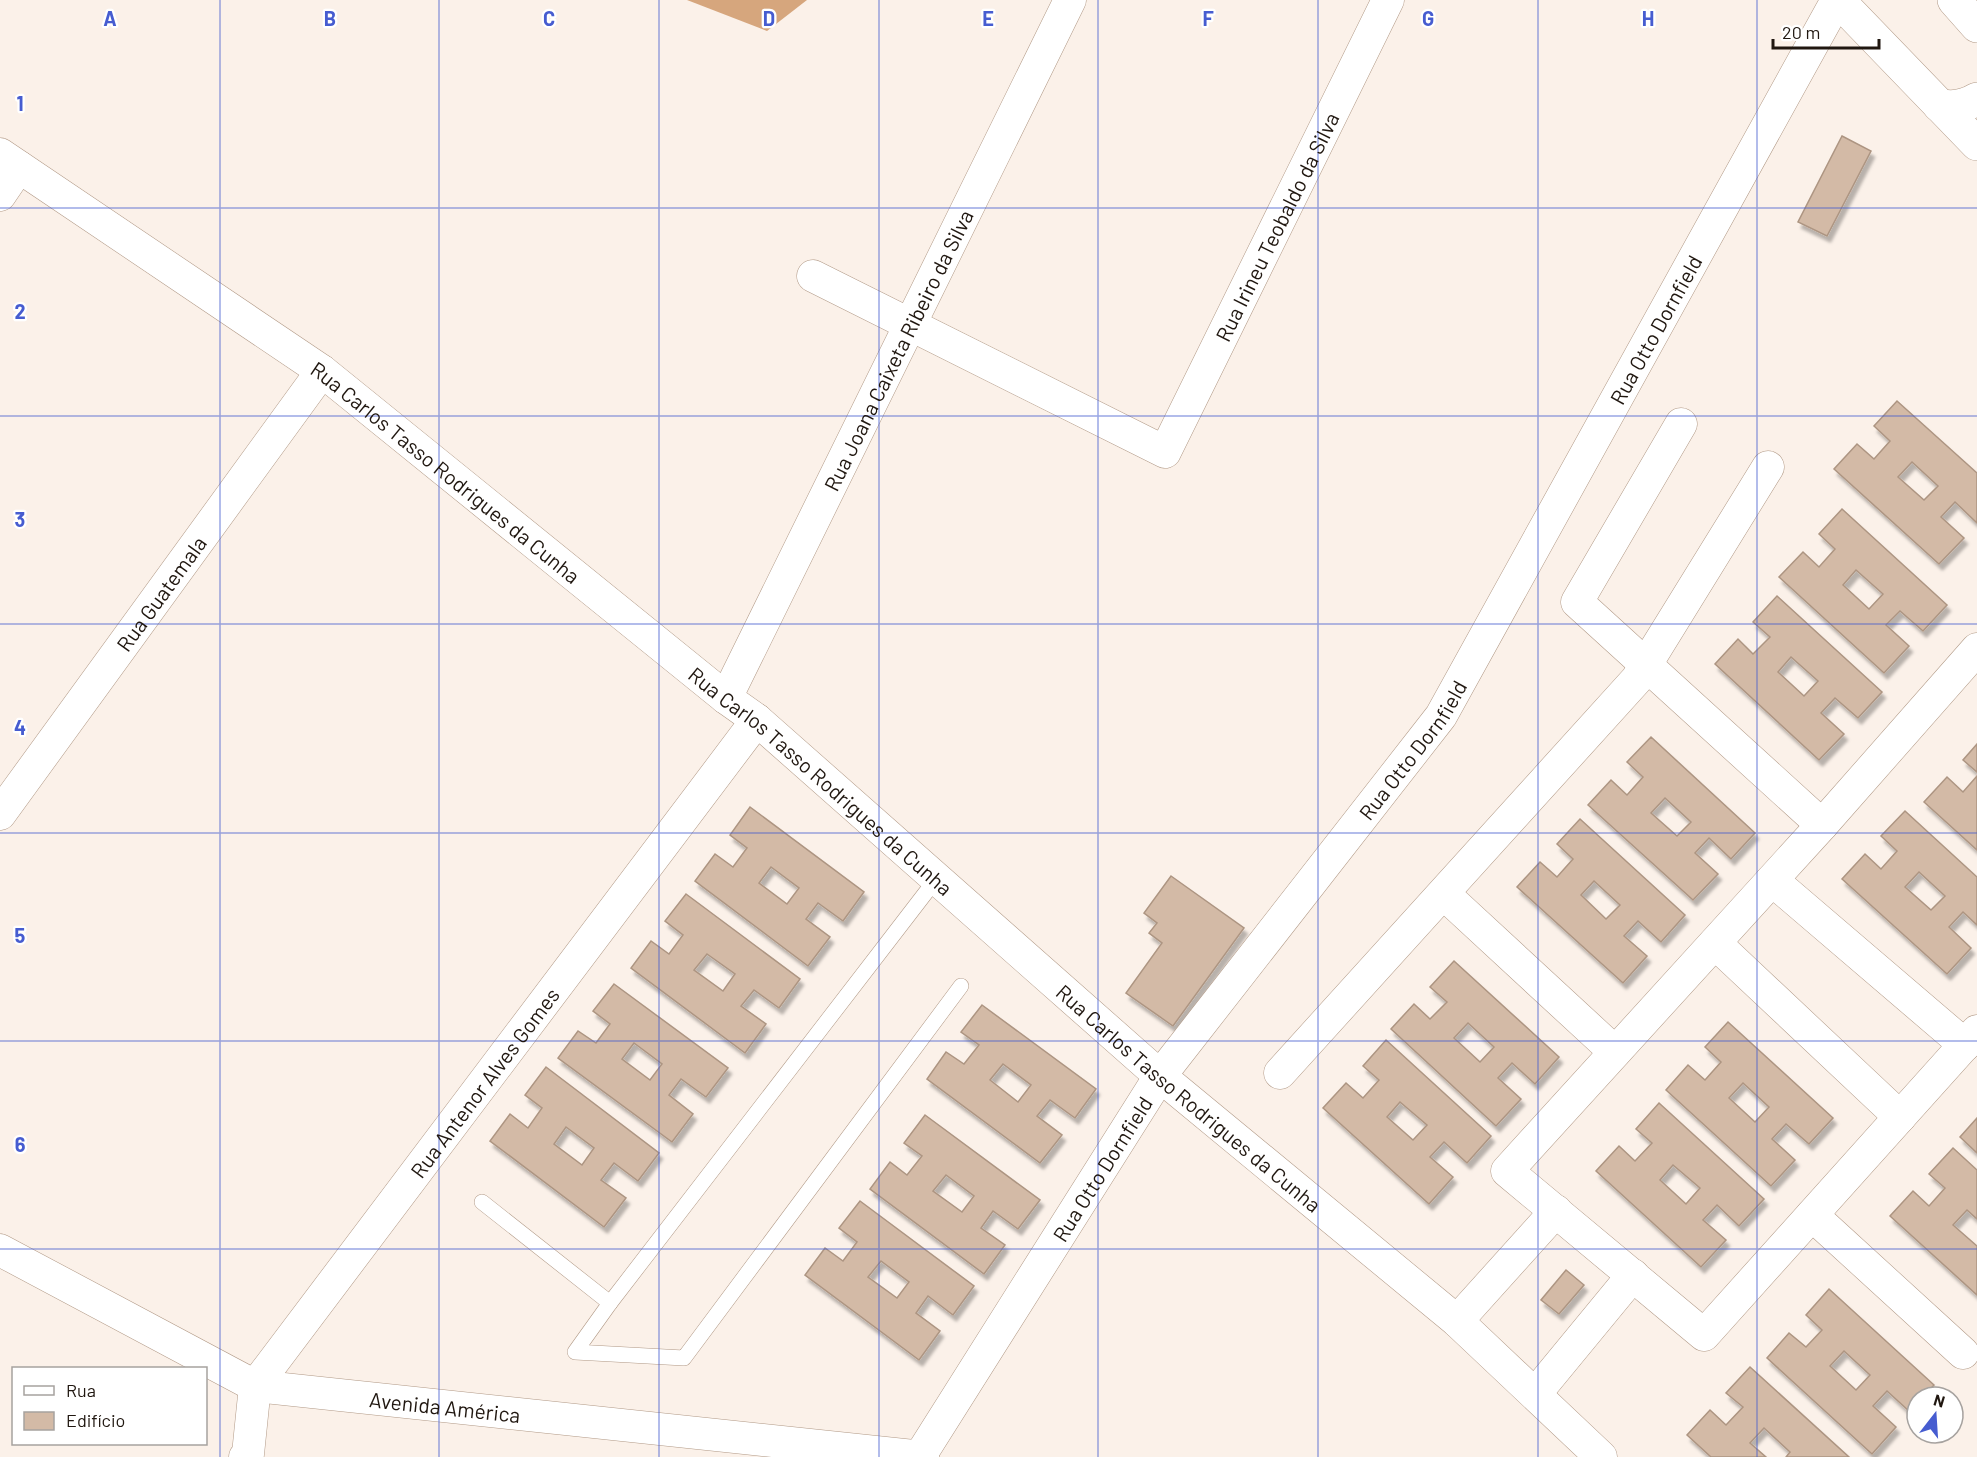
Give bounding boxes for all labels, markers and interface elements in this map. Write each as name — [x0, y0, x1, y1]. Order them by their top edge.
text: A — [103, 6, 117, 30]
text: B — [324, 6, 336, 30]
text: C — [543, 6, 555, 30]
text: D — [763, 6, 775, 30]
text: E — [982, 6, 994, 30]
text: F — [1202, 6, 1214, 30]
text: G — [1422, 6, 1434, 30]
text: H — [1642, 6, 1654, 30]
scale bar — [1773, 12, 1880, 50]
text: 20 m — [1782, 21, 1820, 43]
text: 1 — [16, 91, 24, 115]
street label: Rua Irineu Teobaldo da Silva — [1209, 108, 1343, 345]
street label: Rua Joana Caixeta Ribeiro da Silva — [818, 205, 977, 495]
street label: Rua Otto Dornfield — [1604, 250, 1706, 408]
text: 2 — [14, 299, 26, 323]
street label: Rua Carlos Tasso Rodrigues da Cunha — [307, 355, 586, 588]
text: 3 — [15, 507, 25, 531]
street label: Rua Guatemala — [110, 531, 211, 656]
street label: Rua Carlos Tasso Rodrigues da Cunha — [684, 661, 958, 900]
street label: Rua Otto Dornfield — [1353, 676, 1471, 824]
text: 4 — [14, 715, 26, 739]
text: 5 — [15, 923, 26, 947]
street label: Rua Carlos Tasso Rodrigues da Cunha — [1052, 978, 1327, 1217]
street label: Rua Antenor Alves Gomes — [404, 982, 564, 1182]
street label: Rua Otto Dornfield — [1047, 1091, 1157, 1246]
text: 6 — [15, 1132, 26, 1156]
legend — [12, 1367, 207, 1445]
text: Rua — [66, 1379, 96, 1401]
north arrow — [1905, 1385, 1965, 1445]
street label: Avenida América — [368, 1386, 522, 1427]
text: N — [1932, 1390, 1947, 1411]
text: Edifício — [66, 1409, 125, 1431]

